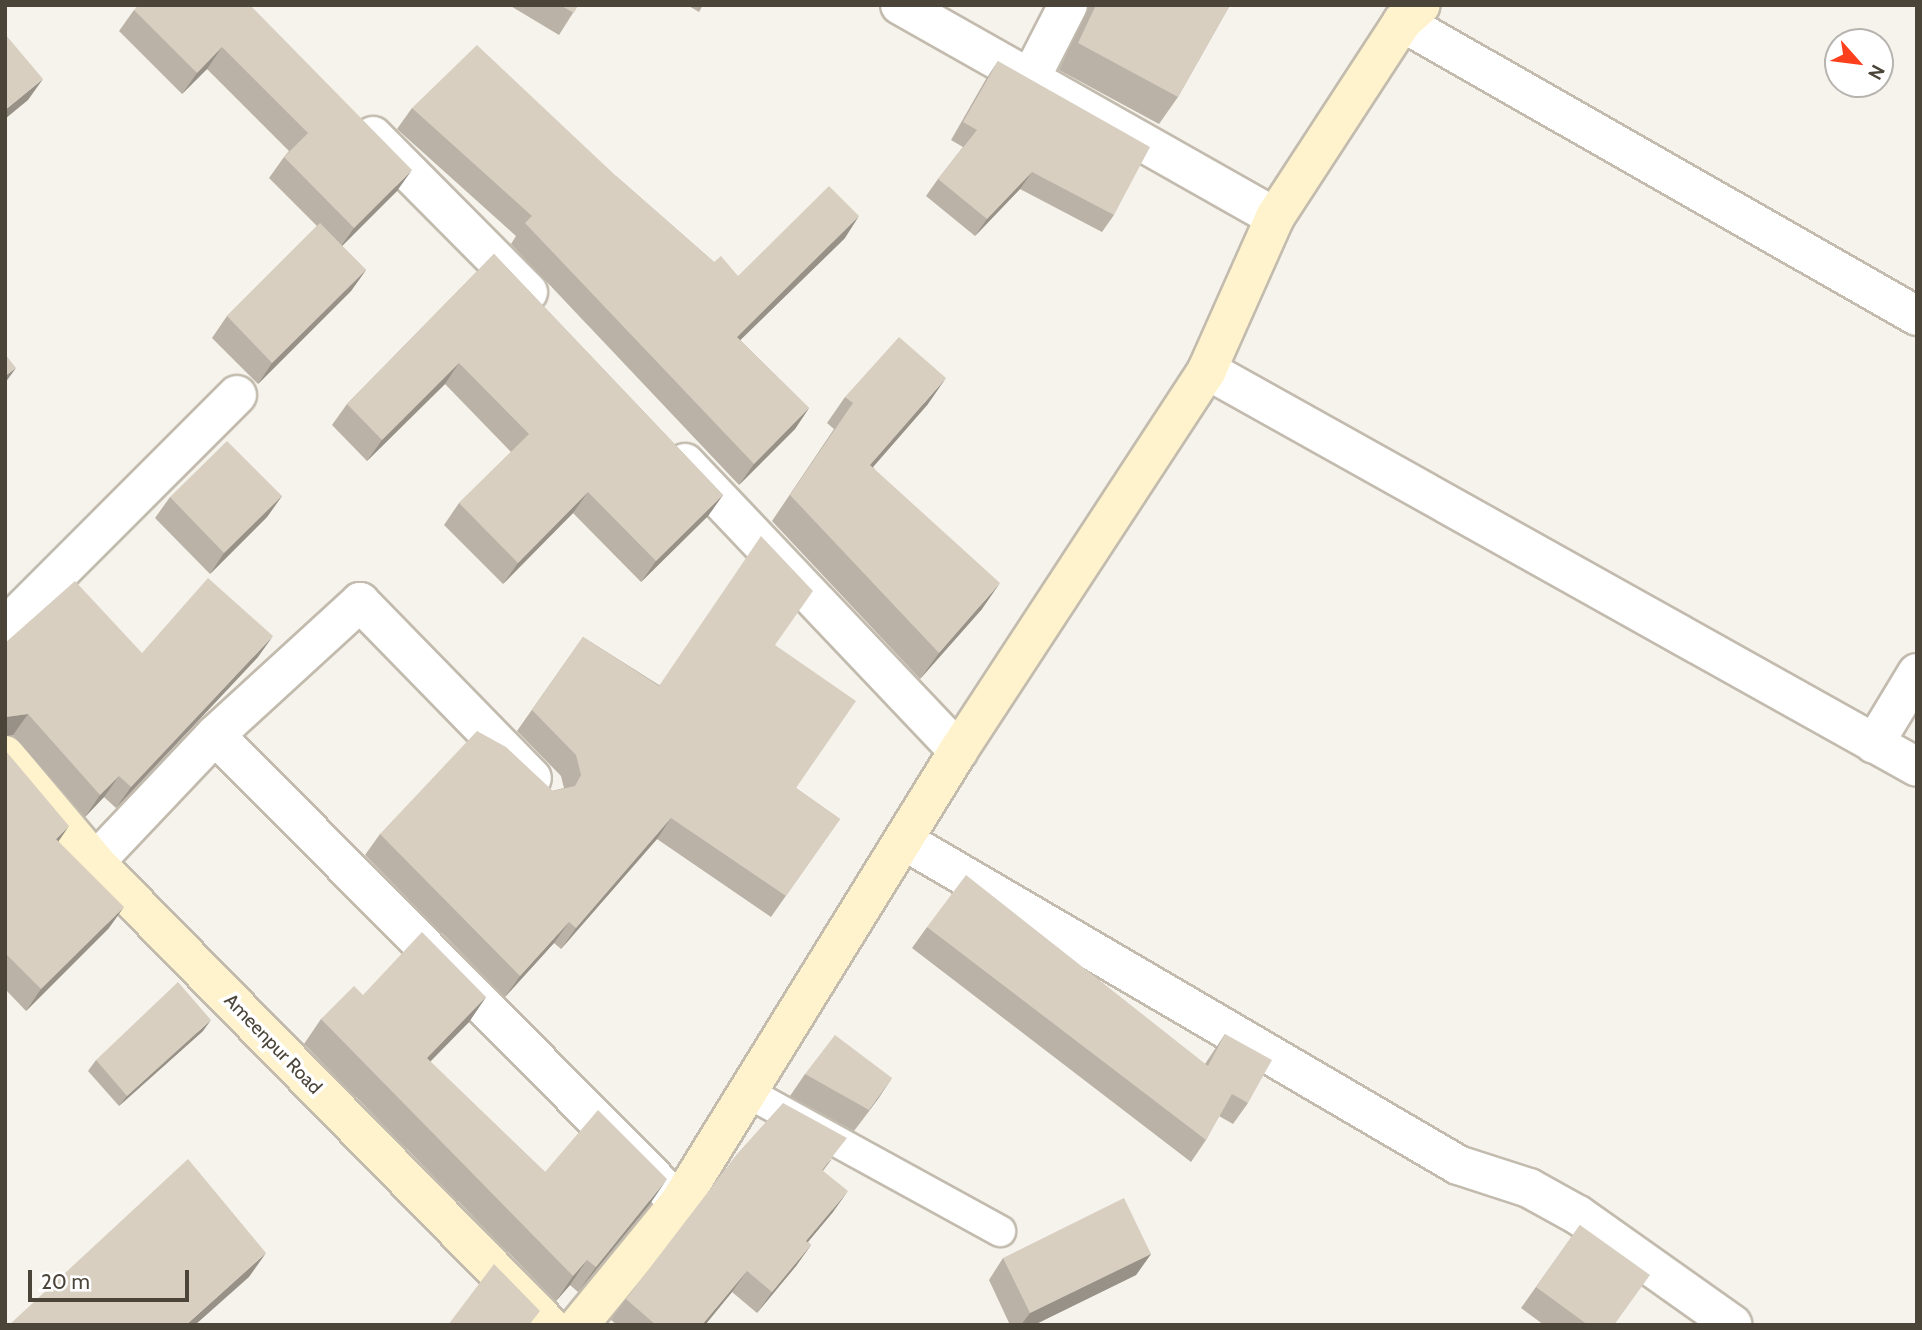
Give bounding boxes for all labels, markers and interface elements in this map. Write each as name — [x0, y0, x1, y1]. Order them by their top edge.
north arrow — [1824, 28, 1894, 98]
text: N — [1863, 61, 1890, 83]
street label: Ameenpur Road — [219, 989, 327, 1099]
scale bar — [32, 1256, 192, 1300]
text: 20 m — [41, 1269, 90, 1294]

